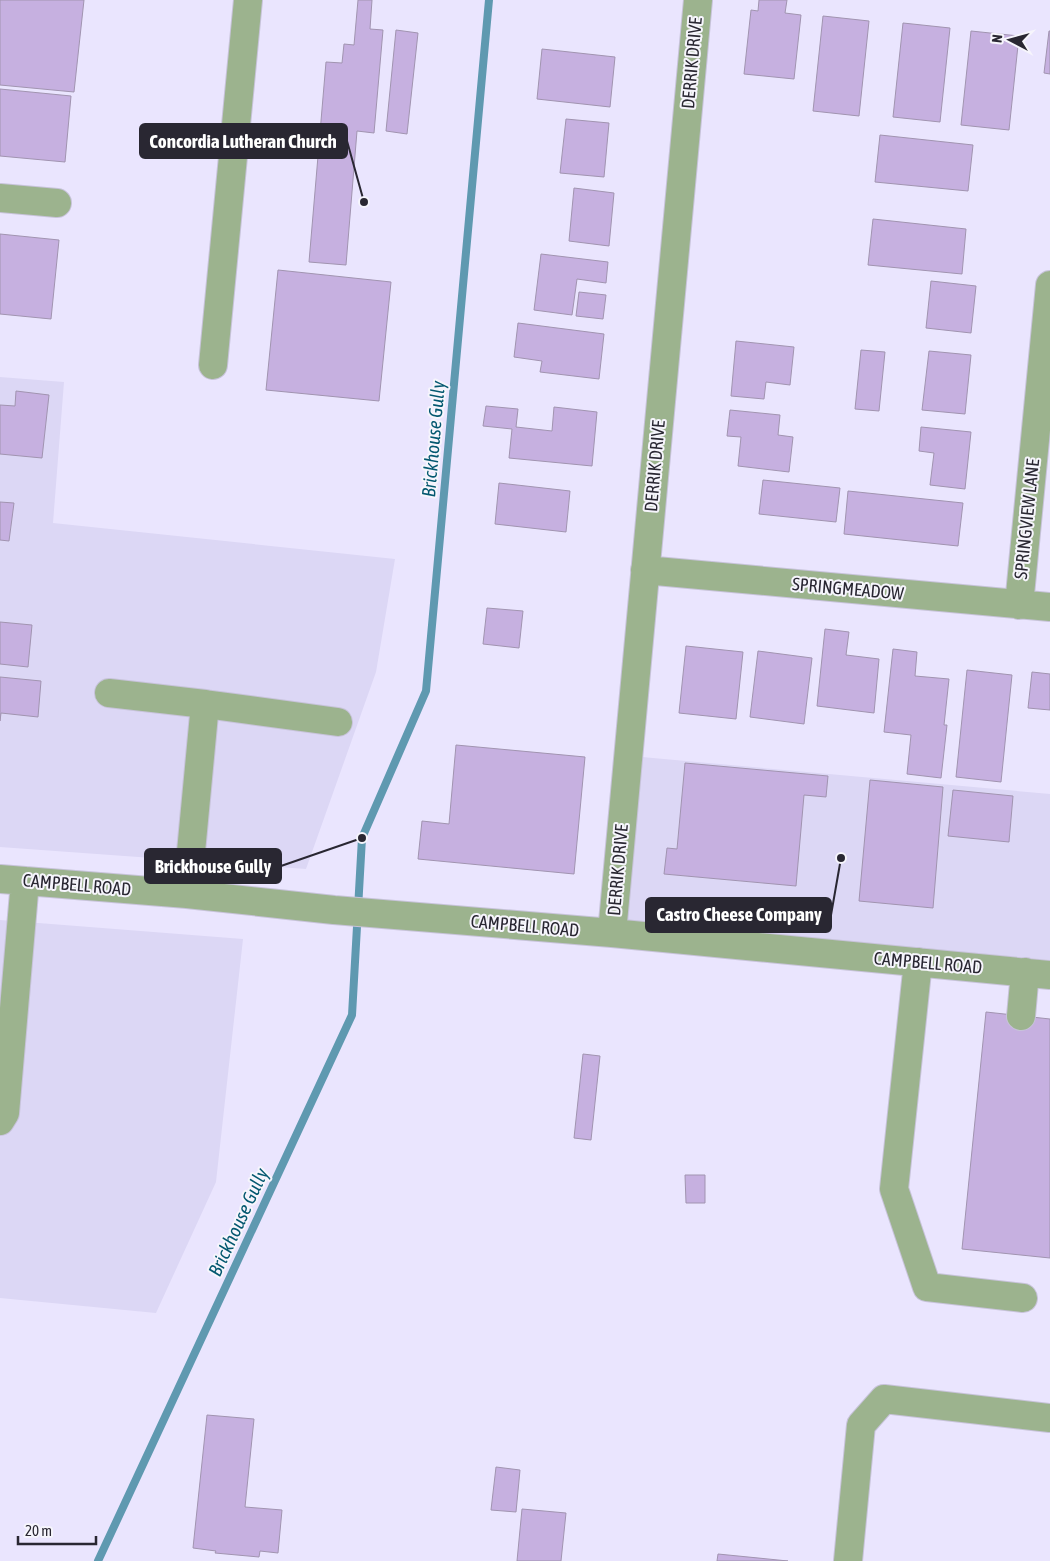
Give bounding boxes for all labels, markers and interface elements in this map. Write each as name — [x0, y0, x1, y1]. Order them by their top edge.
north arrow — [985, 15, 1035, 65]
street label: DERRIK DRIVE — [677, 16, 706, 110]
text: N — [989, 34, 1005, 44]
callout: Concordia Lutheran Church — [140, 124, 347, 158]
text: Concordia Lutheran Church — [149, 130, 337, 152]
water label: Brickhouse Gully — [417, 380, 449, 498]
street label: DERRIK DRIVE — [640, 419, 669, 513]
street label: SPRINGVIEW LANE — [1010, 457, 1043, 580]
street label: SPRINGMEADOW — [791, 573, 905, 604]
street label: DERRIK DRIVE — [603, 823, 632, 917]
callout: Brickhouse Gully — [145, 849, 281, 883]
text: Brickhouse Gully — [155, 855, 271, 877]
street label: CAMPBELL ROAD — [22, 869, 132, 900]
callout: Castro Cheese Company — [646, 898, 831, 932]
text: Castro Cheese Company — [656, 903, 822, 925]
street label: CAMPBELL ROAD — [470, 910, 580, 941]
street label: CAMPBELL ROAD — [873, 947, 983, 978]
water label: Brickhouse Gully — [203, 1164, 273, 1279]
scale bar — [18, 1514, 95, 1546]
text: 20 m — [25, 1522, 52, 1539]

